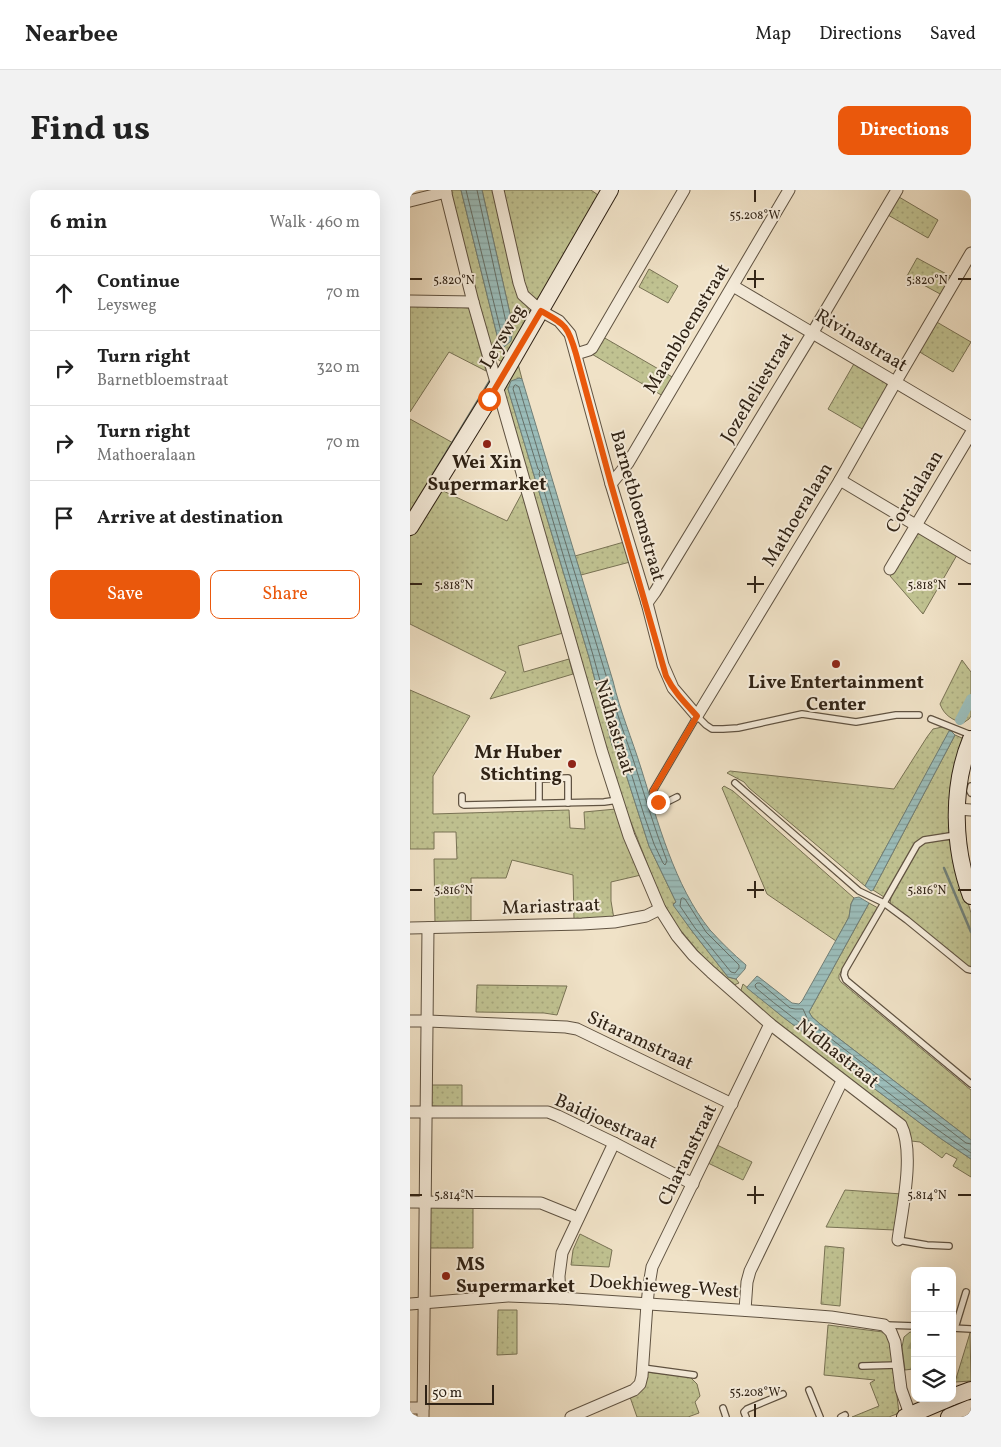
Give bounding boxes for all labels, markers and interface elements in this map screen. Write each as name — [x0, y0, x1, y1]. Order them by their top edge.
text: Nearbee — [25, 18, 118, 52]
text: Map — [755, 22, 791, 47]
text: Directions — [819, 22, 902, 47]
text: Saved — [930, 22, 976, 47]
text: Find us — [30, 106, 150, 154]
button: Directions — [838, 106, 971, 155]
text: 6 min — [50, 208, 107, 237]
text: 55.208°W — [729, 208, 781, 224]
text: Walk · 460 m — [270, 212, 360, 234]
street label: Maanbloemstraat — [638, 259, 736, 399]
text: Continue — [97, 269, 180, 295]
text: 5.820°N — [433, 273, 475, 289]
text: 5.820°N — [906, 273, 948, 289]
icon: ahead — [50, 279, 78, 307]
text: 70 m — [326, 282, 360, 304]
text: Leysweg — [97, 295, 157, 317]
street label: Leysweg — [474, 300, 532, 374]
street label: Rivinastraat — [810, 303, 912, 379]
street label: Jozefleliestraat — [715, 328, 801, 448]
text: Turn right — [97, 344, 190, 370]
icon: right — [50, 354, 78, 382]
text: 320 m — [316, 357, 360, 379]
text: Barnetbloemstraat — [97, 370, 229, 392]
route start — [478, 388, 501, 411]
text: Turn right — [97, 419, 190, 445]
street label: Barnetbloemstraat — [603, 427, 671, 585]
icon: right — [50, 429, 78, 457]
text: 70 m — [326, 432, 360, 454]
marker: Wei Xin Supermarket — [481, 438, 493, 450]
text: Mathoeralaan — [97, 445, 196, 467]
street label: Cordialaan — [880, 446, 950, 538]
place label: Wei Xin Supermarket — [428, 450, 546, 498]
street label: Mathoeralaan — [757, 458, 839, 572]
icon: arrive — [50, 504, 78, 532]
text: Arrive at destination — [97, 505, 283, 531]
button: Save — [50, 570, 200, 619]
button: Share — [210, 570, 360, 619]
text: 5.818°N — [435, 578, 474, 594]
text: 5.818°N — [908, 578, 947, 594]
marker: Live Entertainment Center — [830, 658, 842, 670]
place label: Live Entertainment Center — [748, 670, 924, 718]
street label: Nidhastraat — [587, 676, 641, 779]
place label: Mr Huber Stichting — [474, 740, 562, 788]
marker: Mr Huber Stichting — [566, 758, 578, 770]
route end — [647, 791, 670, 814]
text: 5.816°N — [435, 883, 474, 899]
text: 5.816°N — [908, 883, 947, 899]
street label: Mariastraat — [501, 892, 601, 922]
street label: Sitaramstraat — [583, 1005, 698, 1077]
street label: Nidhastraat — [790, 1013, 884, 1095]
street label: Baidjoestraat — [550, 1088, 662, 1156]
street label: Charanstraat — [652, 1100, 724, 1210]
text: 5.814°N — [434, 1188, 474, 1204]
text: 5.814°N — [907, 1188, 947, 1204]
place label: MS Supermarket — [456, 1252, 575, 1300]
map controls — [911, 1267, 956, 1402]
button: + — [911, 1267, 956, 1312]
street label: Doekhieweg-West — [588, 1269, 740, 1305]
marker: MS Supermarket — [440, 1270, 452, 1282]
button: − — [911, 1312, 956, 1357]
button: layers — [911, 1357, 956, 1402]
scale bar — [425, 1382, 494, 1405]
text: 50 m — [432, 1384, 462, 1403]
text: 55.208°W — [729, 1385, 781, 1401]

